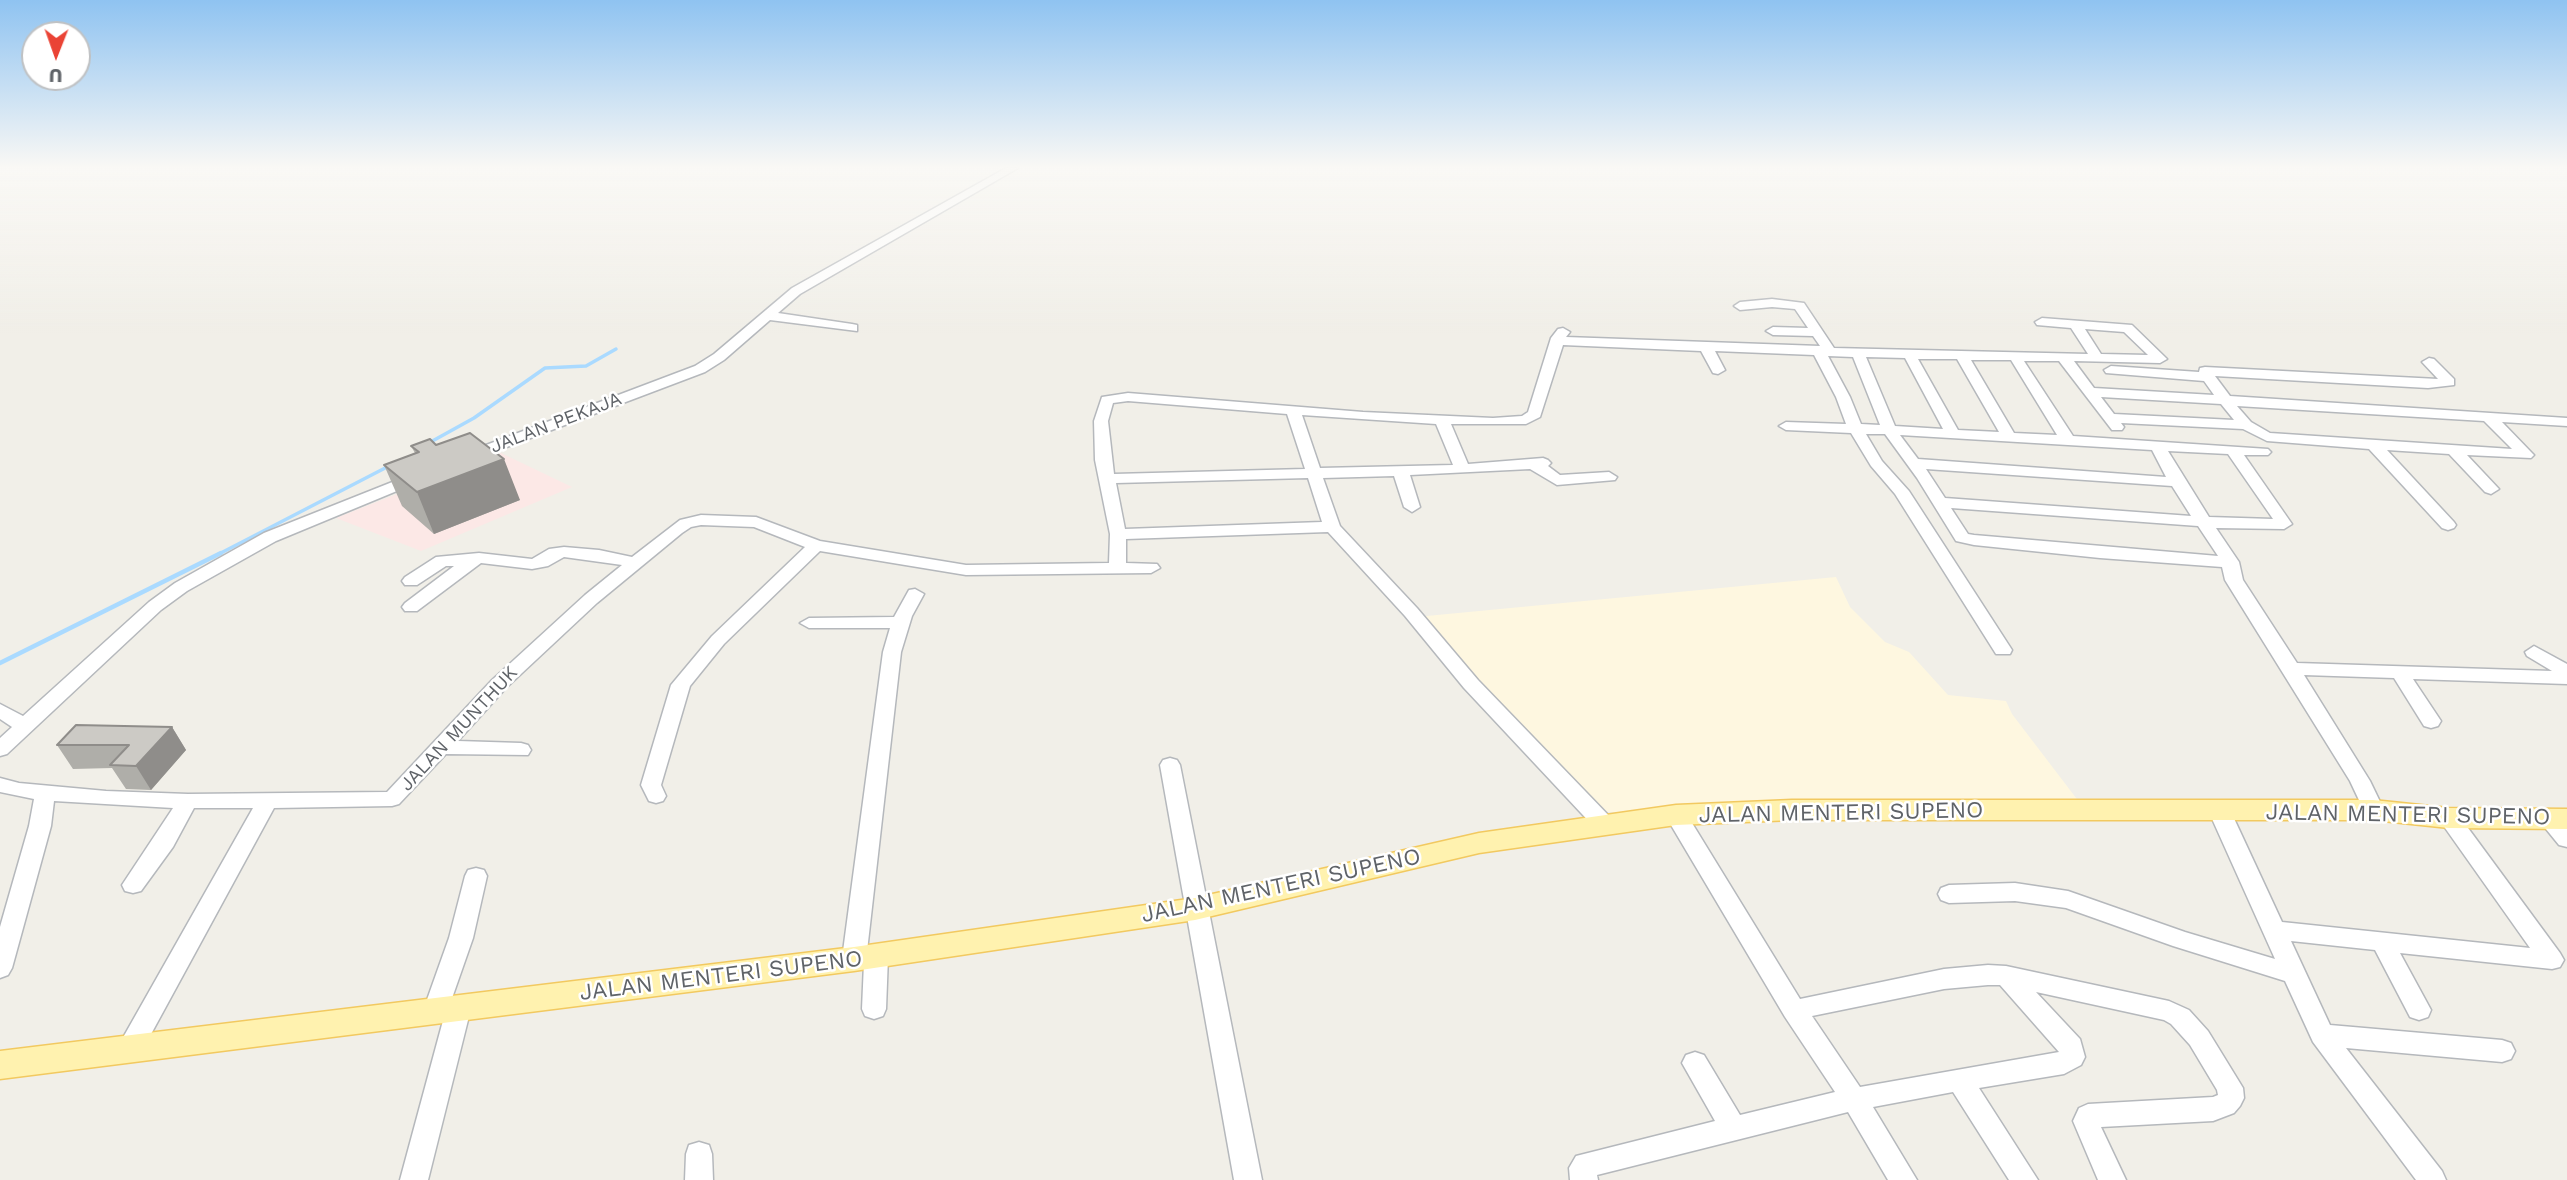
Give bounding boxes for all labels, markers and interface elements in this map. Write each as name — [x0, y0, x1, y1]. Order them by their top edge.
north arrow — [21, 21, 91, 91]
text: U — [49, 64, 63, 87]
street label: JALAN PEKAJA — [487, 387, 625, 459]
street label: JALAN MUNTHUK — [395, 662, 523, 796]
street label: JALAN MENTERI SUPENO — [1698, 797, 1984, 829]
street label: JALAN MENTERI SUPENO — [2265, 799, 2551, 831]
street label: JALAN MENTERI SUPENO — [1139, 843, 1423, 929]
street label: JALAN MENTERI SUPENO — [578, 945, 864, 1007]

